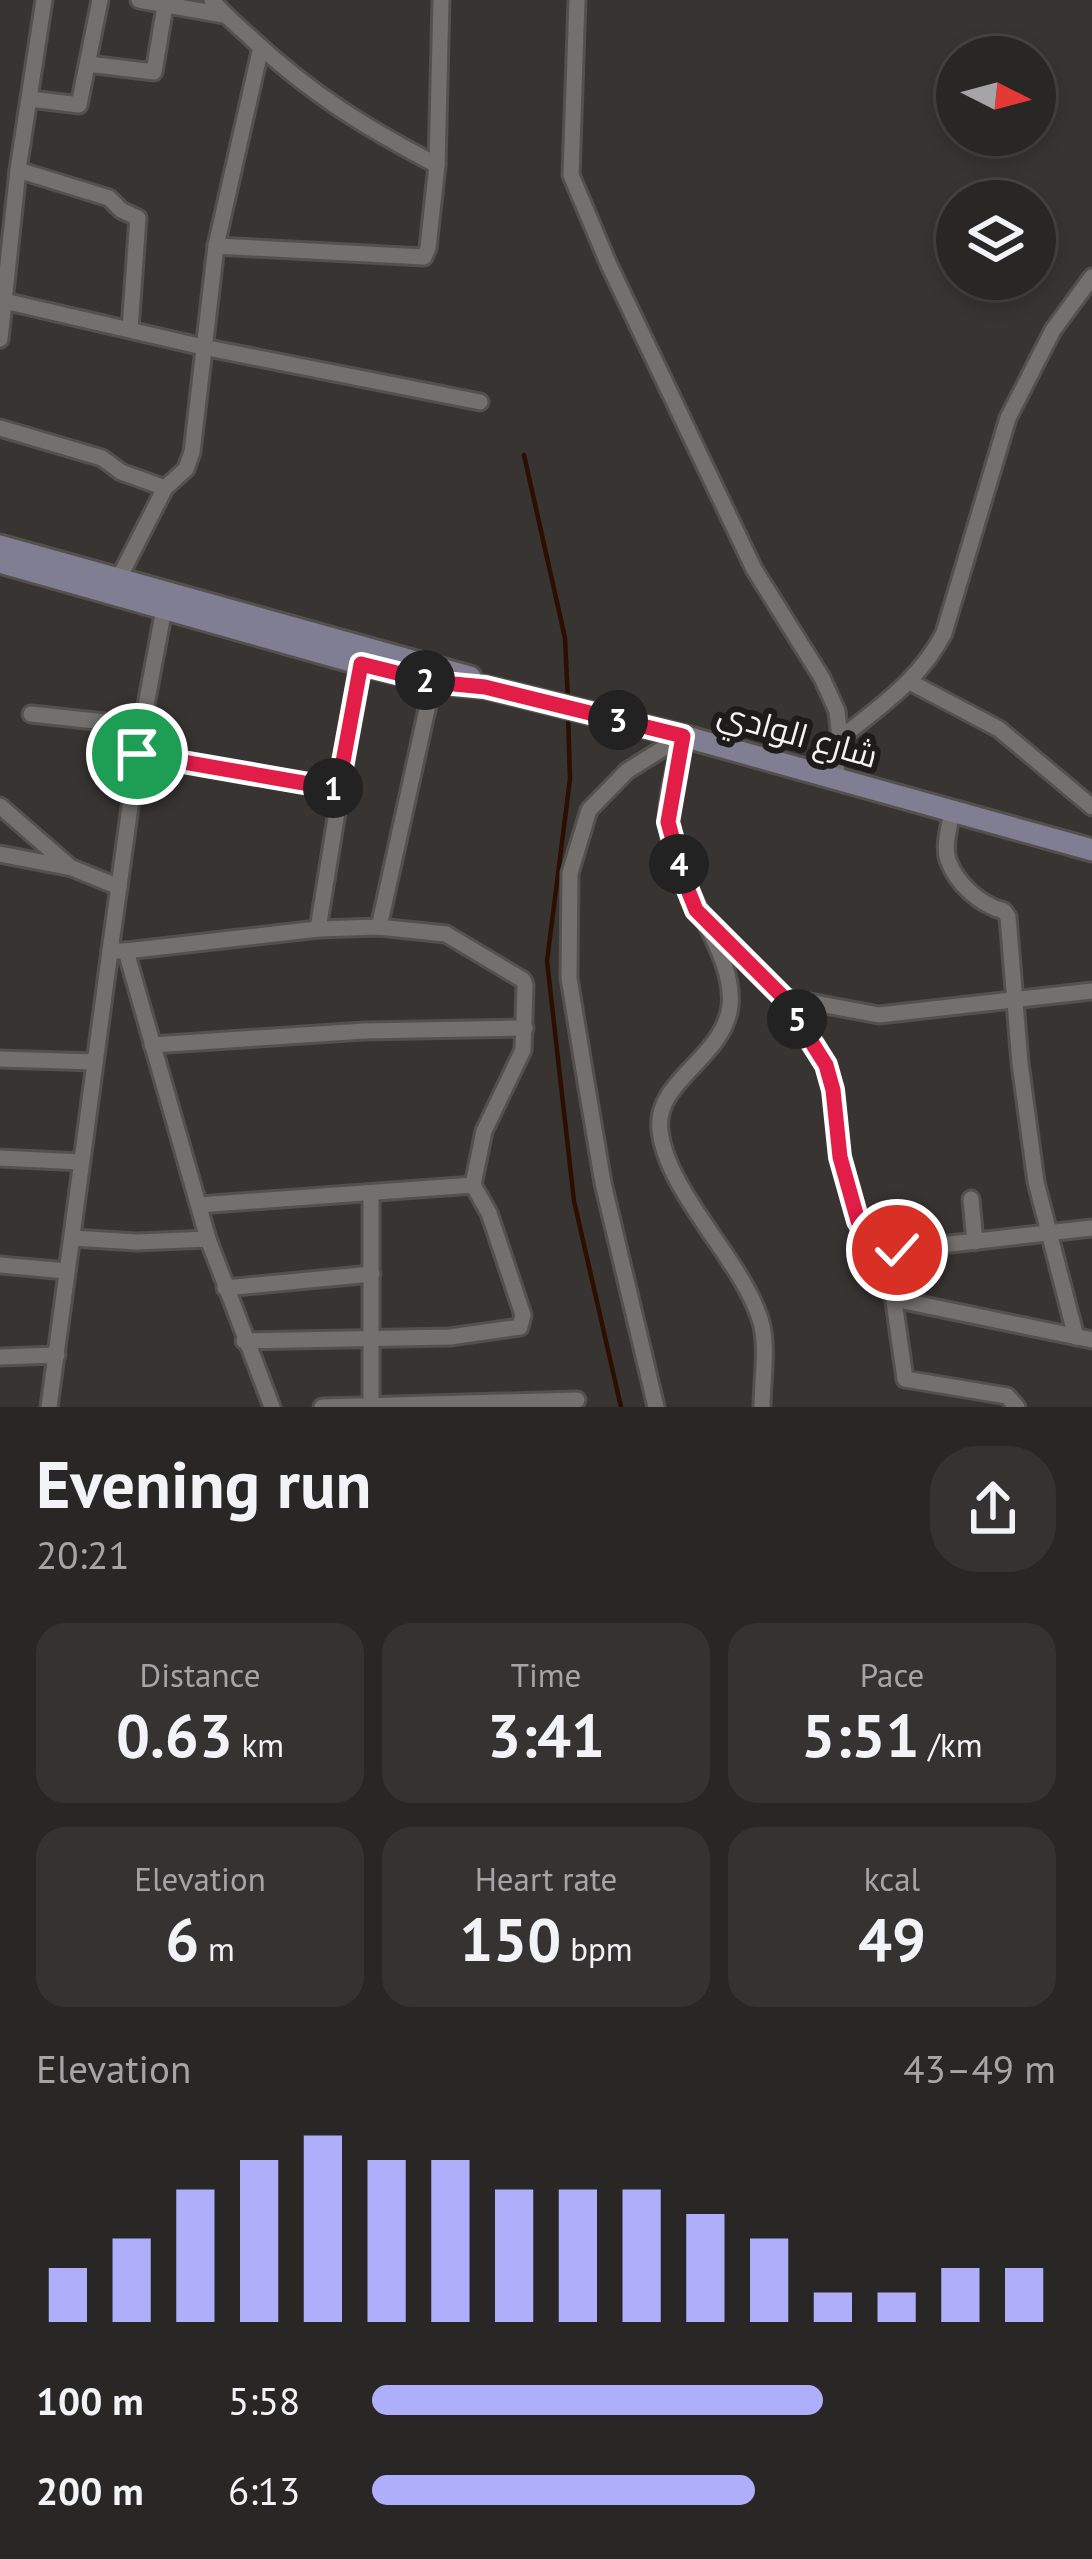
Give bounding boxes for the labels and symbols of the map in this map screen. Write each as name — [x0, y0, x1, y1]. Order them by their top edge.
north arrow — [936, 36, 1056, 156]
pin: 2 — [395, 650, 455, 710]
pin: 3 — [588, 690, 648, 750]
street label: شارع الوادي — [712, 690, 883, 782]
pin — [86, 703, 188, 805]
pin: 1 — [303, 758, 363, 818]
pin: 4 — [649, 834, 709, 894]
pin: 5 — [767, 989, 827, 1049]
pin — [846, 1199, 948, 1301]

